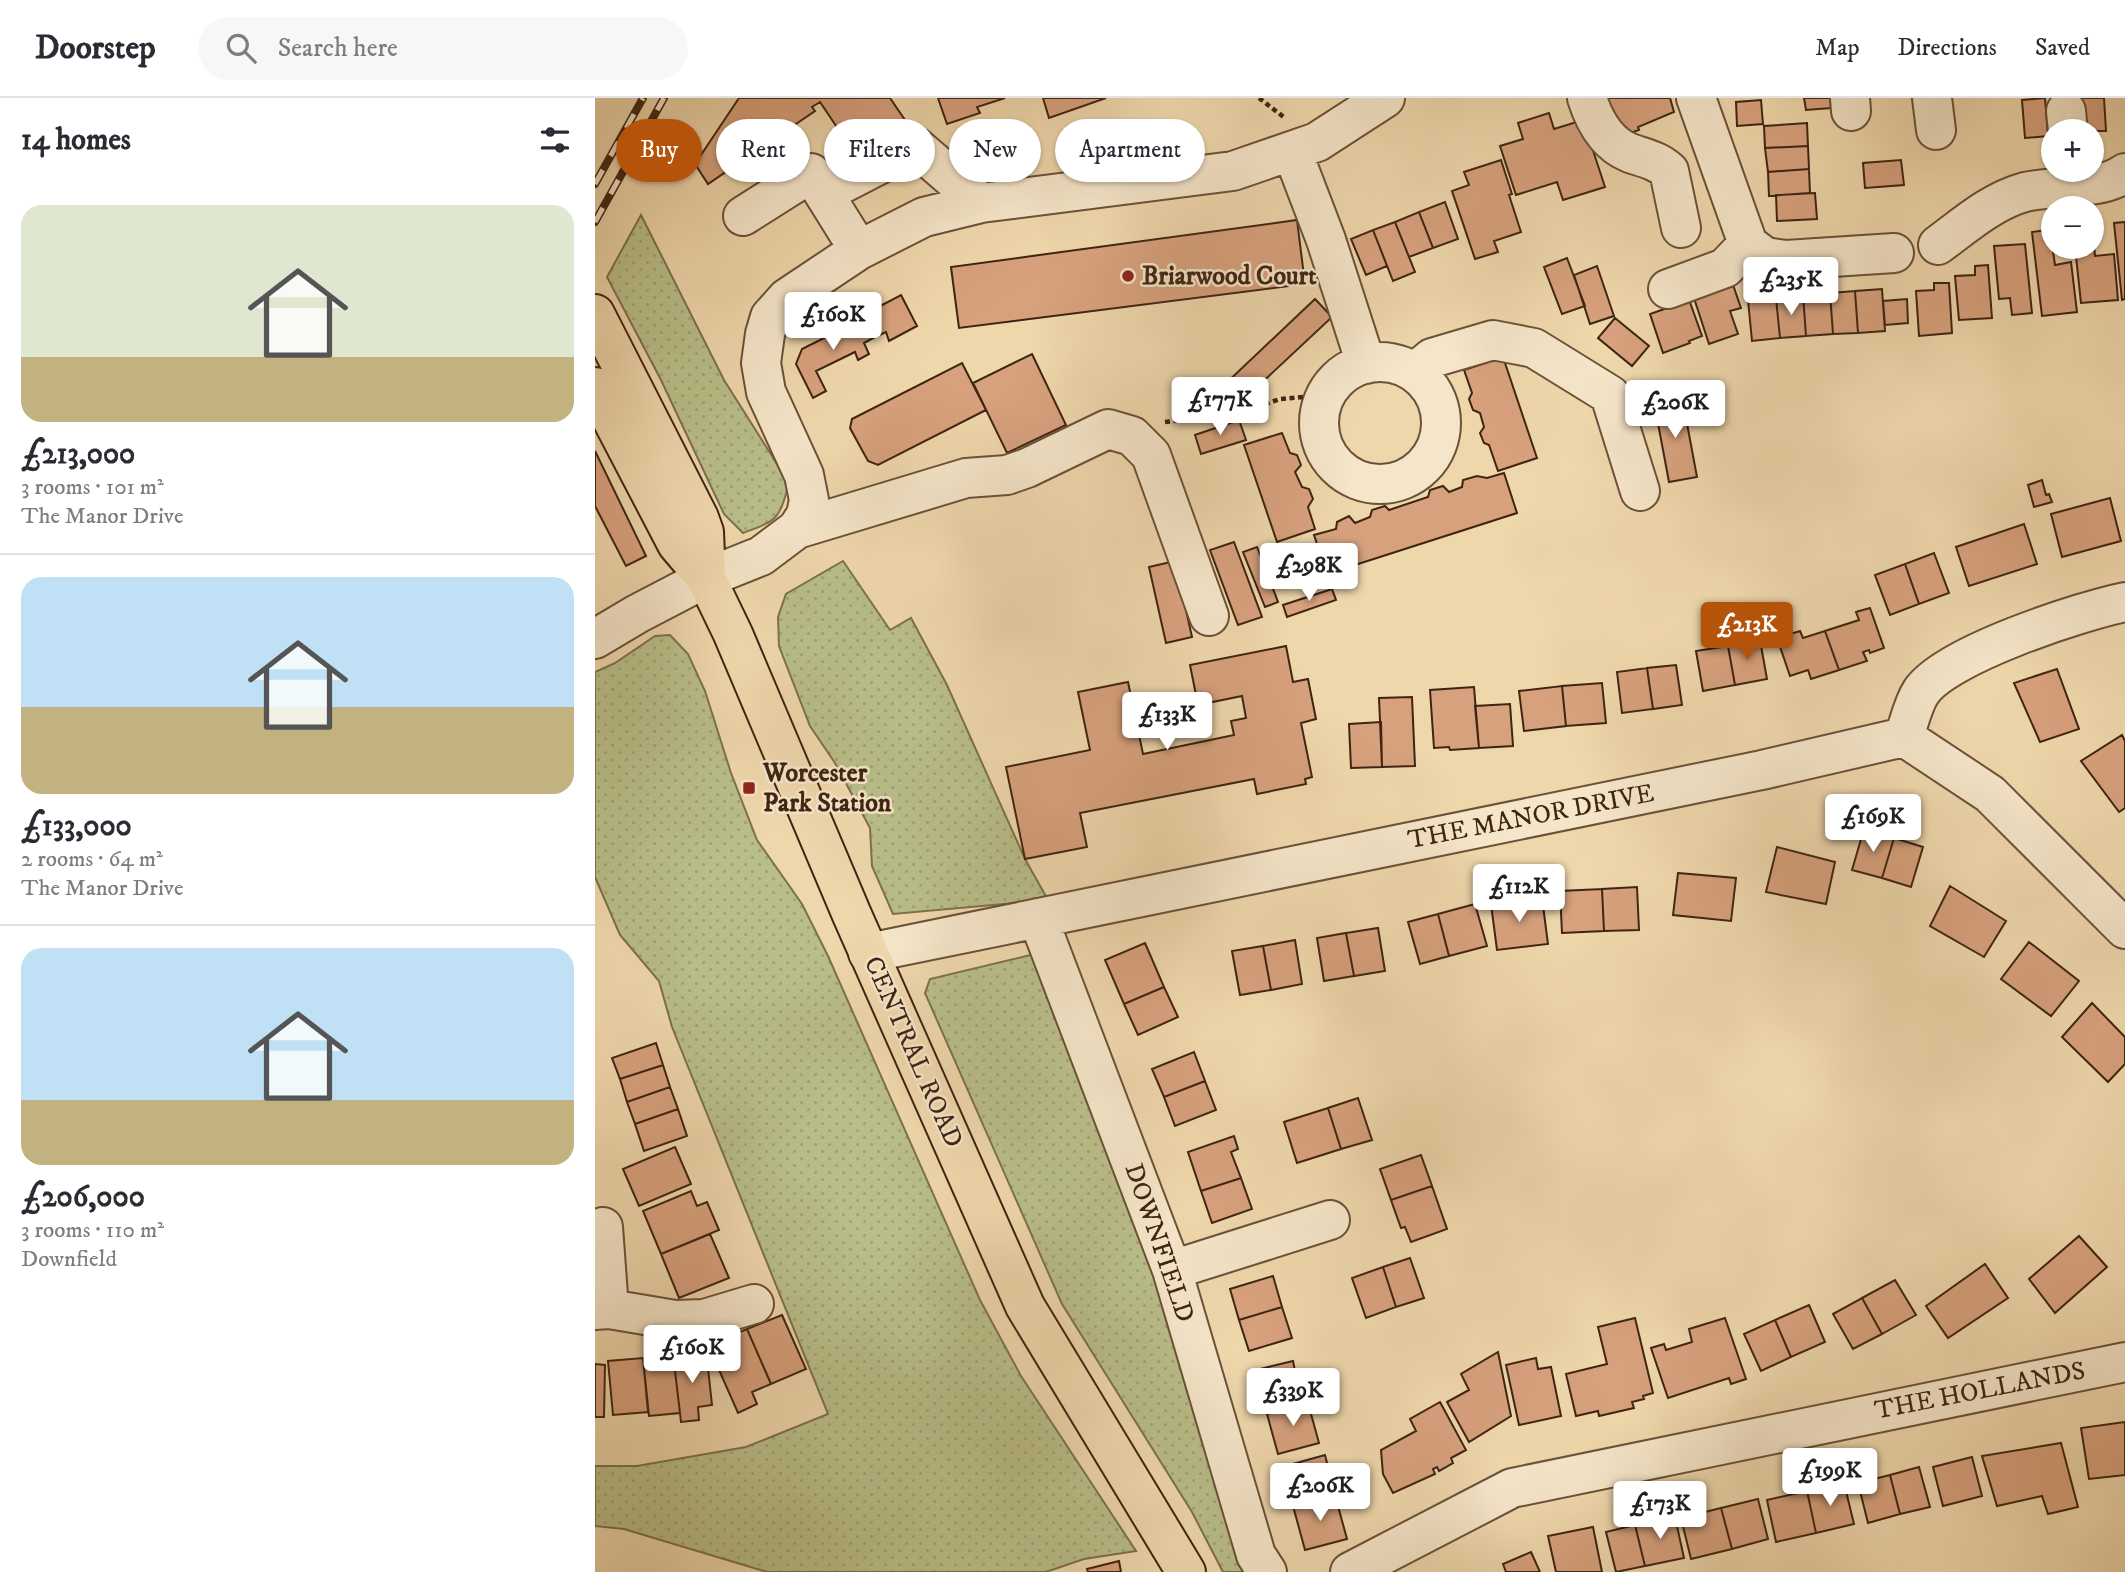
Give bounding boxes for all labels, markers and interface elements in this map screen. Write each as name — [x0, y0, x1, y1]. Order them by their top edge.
search box — [198, 17, 688, 80]
text: Doorstep — [35, 28, 156, 69]
icon: search — [222, 29, 260, 67]
text: Search here — [278, 32, 398, 65]
text: Map — [1815, 33, 1860, 63]
text: Directions — [1898, 33, 1997, 63]
text: Saved — [2035, 33, 2090, 63]
chip: Buy — [616, 119, 702, 182]
chip: Rent — [716, 119, 810, 182]
chip: Filters — [824, 119, 935, 182]
chip: New — [949, 119, 1041, 182]
chip: Apartment — [1055, 119, 1205, 182]
map controls — [2041, 119, 2104, 259]
button: + — [2041, 119, 2104, 182]
icon: filters — [536, 121, 574, 159]
text: 14 homes — [21, 122, 131, 159]
button: − — [2041, 196, 2104, 259]
icon: home — [235, 250, 361, 376]
pin: £235K — [1742, 258, 1840, 317]
place label: Briarwood Court — [1142, 260, 1317, 293]
text: £235K — [1759, 265, 1823, 294]
marker: Briarwood Court — [1120, 268, 1136, 284]
pin: £160K — [784, 292, 882, 352]
text: £160K — [801, 300, 865, 329]
pin: £177K — [1171, 378, 1269, 437]
pin: £206K — [1626, 380, 1724, 440]
text: £177K — [1188, 385, 1252, 414]
text: £206K — [1641, 388, 1709, 417]
text: £213,000 — [21, 436, 135, 473]
text: 3 rooms · 101 m² — [21, 473, 164, 502]
text: The Manor Drive — [21, 502, 183, 531]
pin: £298K — [1260, 544, 1358, 603]
text: £298K — [1276, 551, 1342, 580]
pin: £213K — [1698, 602, 1796, 662]
text: £213K — [1717, 610, 1777, 639]
icon: home — [235, 622, 361, 748]
pin: £133K — [1118, 692, 1216, 752]
text: £133K — [1138, 700, 1196, 729]
place label: Worcester Park Station — [762, 757, 892, 820]
street label: THE MANOR DRIVE — [1405, 777, 1657, 857]
marker: Worcester Park Station — [741, 780, 757, 796]
pin: £169K — [1824, 794, 1922, 854]
text: £169K — [1841, 802, 1905, 831]
text: £133,000 — [21, 808, 132, 845]
text: 2 rooms · 64 m² — [21, 845, 163, 874]
pin: £112K — [1470, 864, 1568, 924]
text: £112K — [1489, 872, 1549, 901]
text: The Manor Drive — [21, 874, 183, 903]
street label: CENTRAL ROAD — [856, 951, 970, 1153]
icon: home — [235, 993, 361, 1119]
street label: DOWNFIELD — [1116, 1159, 1202, 1327]
text: £206,000 — [21, 1179, 145, 1216]
text: 3 rooms · 110 m² — [21, 1216, 164, 1245]
text: Downfield — [21, 1245, 117, 1274]
pin: £160K — [643, 1326, 741, 1385]
text: £160K — [660, 1333, 724, 1362]
street label: THE HOLLANDS — [1872, 1354, 2088, 1428]
pin: £339K — [1244, 1368, 1342, 1428]
text: £339K — [1263, 1376, 1323, 1405]
pin: £199K — [1781, 1448, 1879, 1508]
text: £199K — [1798, 1456, 1862, 1485]
pin: £206K — [1271, 1464, 1369, 1523]
text: £206K — [1286, 1471, 1354, 1500]
pin: £173K — [1611, 1482, 1709, 1541]
text: £173K — [1629, 1489, 1691, 1518]

